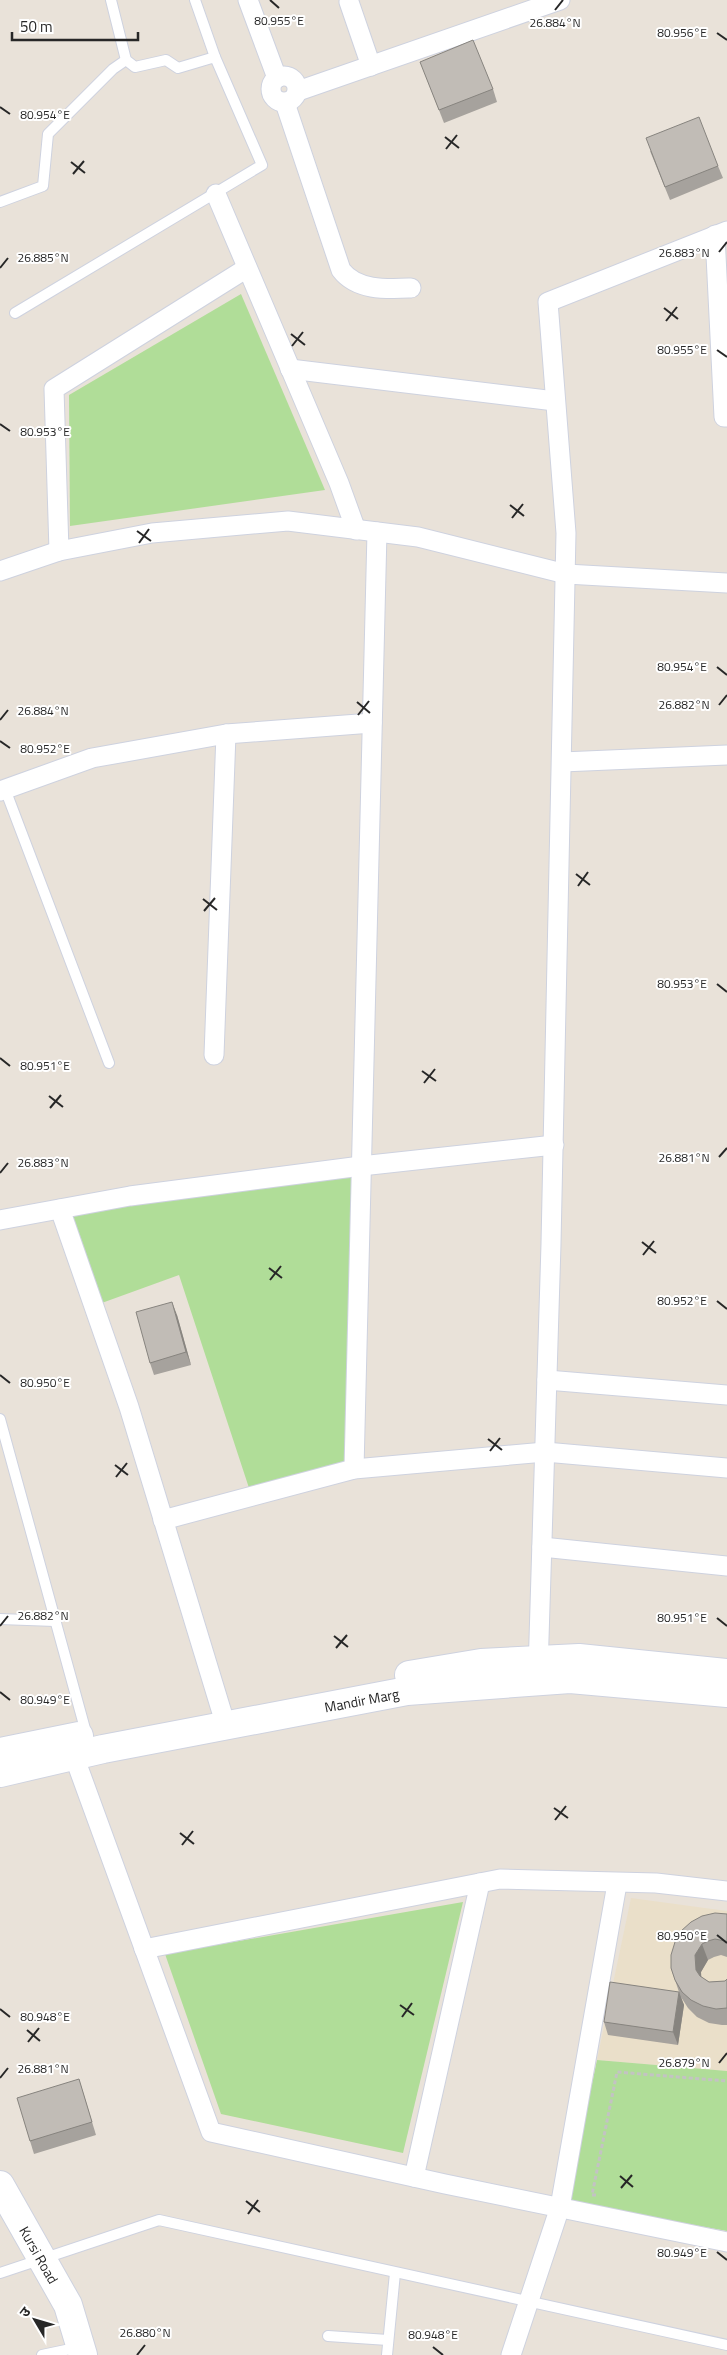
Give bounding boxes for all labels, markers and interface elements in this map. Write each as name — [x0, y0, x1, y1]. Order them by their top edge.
scale bar — [12, 10, 139, 42]
text: 80.955°E — [254, 11, 304, 30]
text: 26.884°N — [529, 13, 581, 32]
text: 50 m — [20, 15, 53, 38]
text: 80.956°E — [657, 23, 707, 42]
text: 80.954°E — [20, 105, 70, 124]
text: 26.883°N — [658, 243, 710, 262]
text: 26.885°N — [17, 248, 69, 267]
text: 80.955°E — [657, 340, 707, 359]
text: 80.953°E — [20, 422, 70, 441]
text: 80.954°E — [657, 657, 707, 676]
text: 26.882°N — [658, 695, 710, 714]
text: 26.884°N — [17, 701, 69, 720]
text: 80.952°E — [20, 739, 70, 758]
text: 80.953°E — [657, 974, 707, 993]
text: 80.951°E — [20, 1056, 70, 1075]
text: 26.881°N — [658, 1148, 710, 1167]
text: 26.883°N — [17, 1153, 69, 1172]
text: 80.952°E — [657, 1291, 707, 1310]
text: 80.950°E — [20, 1373, 70, 1392]
text: 26.882°N — [17, 1606, 69, 1625]
text: 80.951°E — [657, 1608, 707, 1627]
street label: Mandir Marg — [323, 1682, 401, 1717]
text: 80.949°E — [20, 1690, 70, 1709]
text: 80.950°E — [657, 1926, 707, 1945]
text: 80.948°E — [20, 2007, 70, 2026]
text: 26.879°N — [658, 2053, 710, 2072]
text: 26.881°N — [17, 2059, 69, 2078]
street label: Kursi Road — [15, 2222, 64, 2287]
text: 80.949°E — [657, 2243, 707, 2262]
north arrow — [10, 2295, 60, 2345]
text: उ — [14, 2301, 36, 2321]
text: 26.880°N — [119, 2323, 171, 2342]
text: 80.948°E — [408, 2325, 458, 2344]

